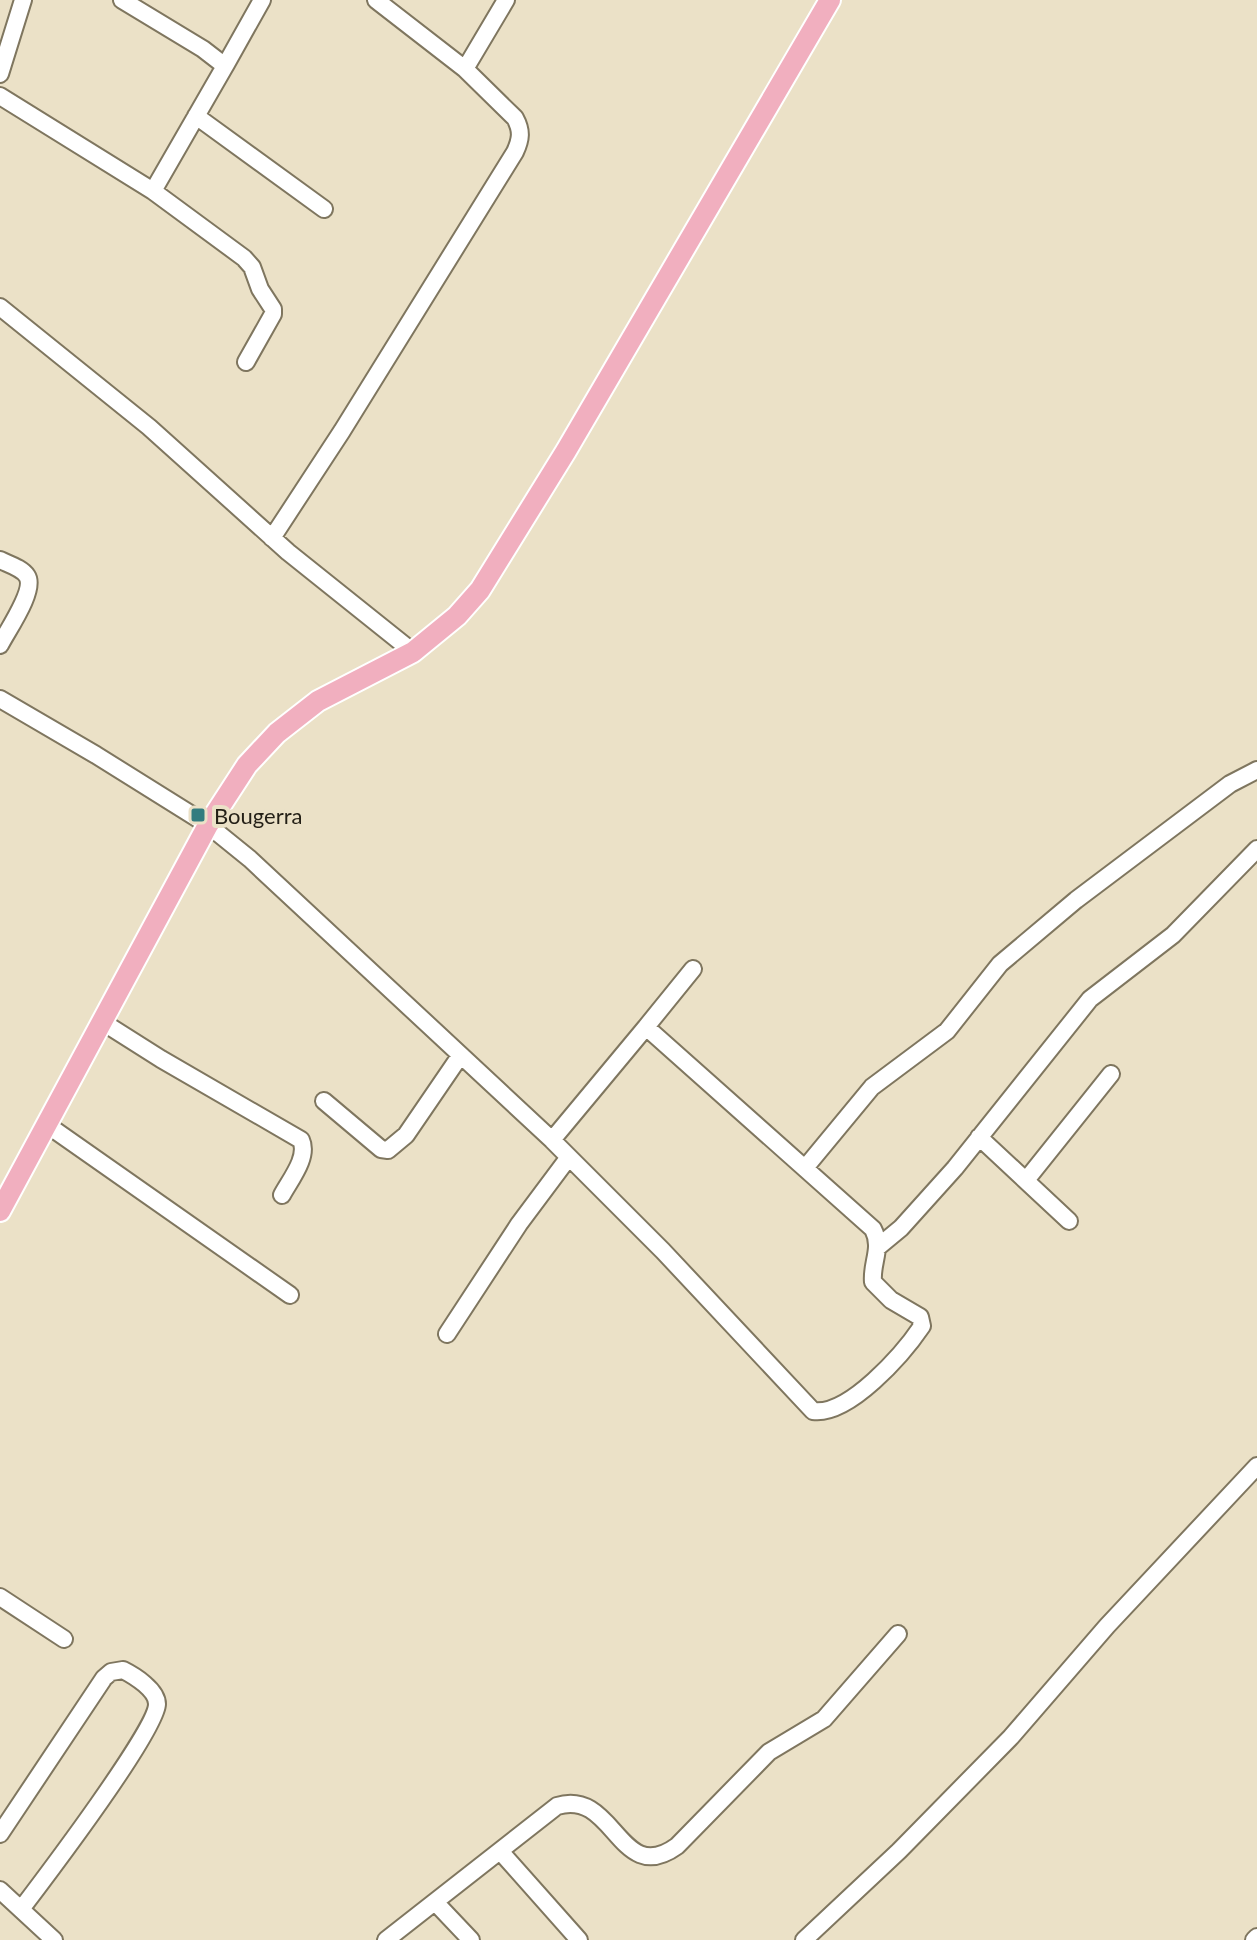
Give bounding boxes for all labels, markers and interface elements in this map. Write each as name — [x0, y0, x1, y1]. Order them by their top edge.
place label: Bougerra — [214, 802, 302, 829]
marker: Bougerra — [189, 806, 207, 824]

